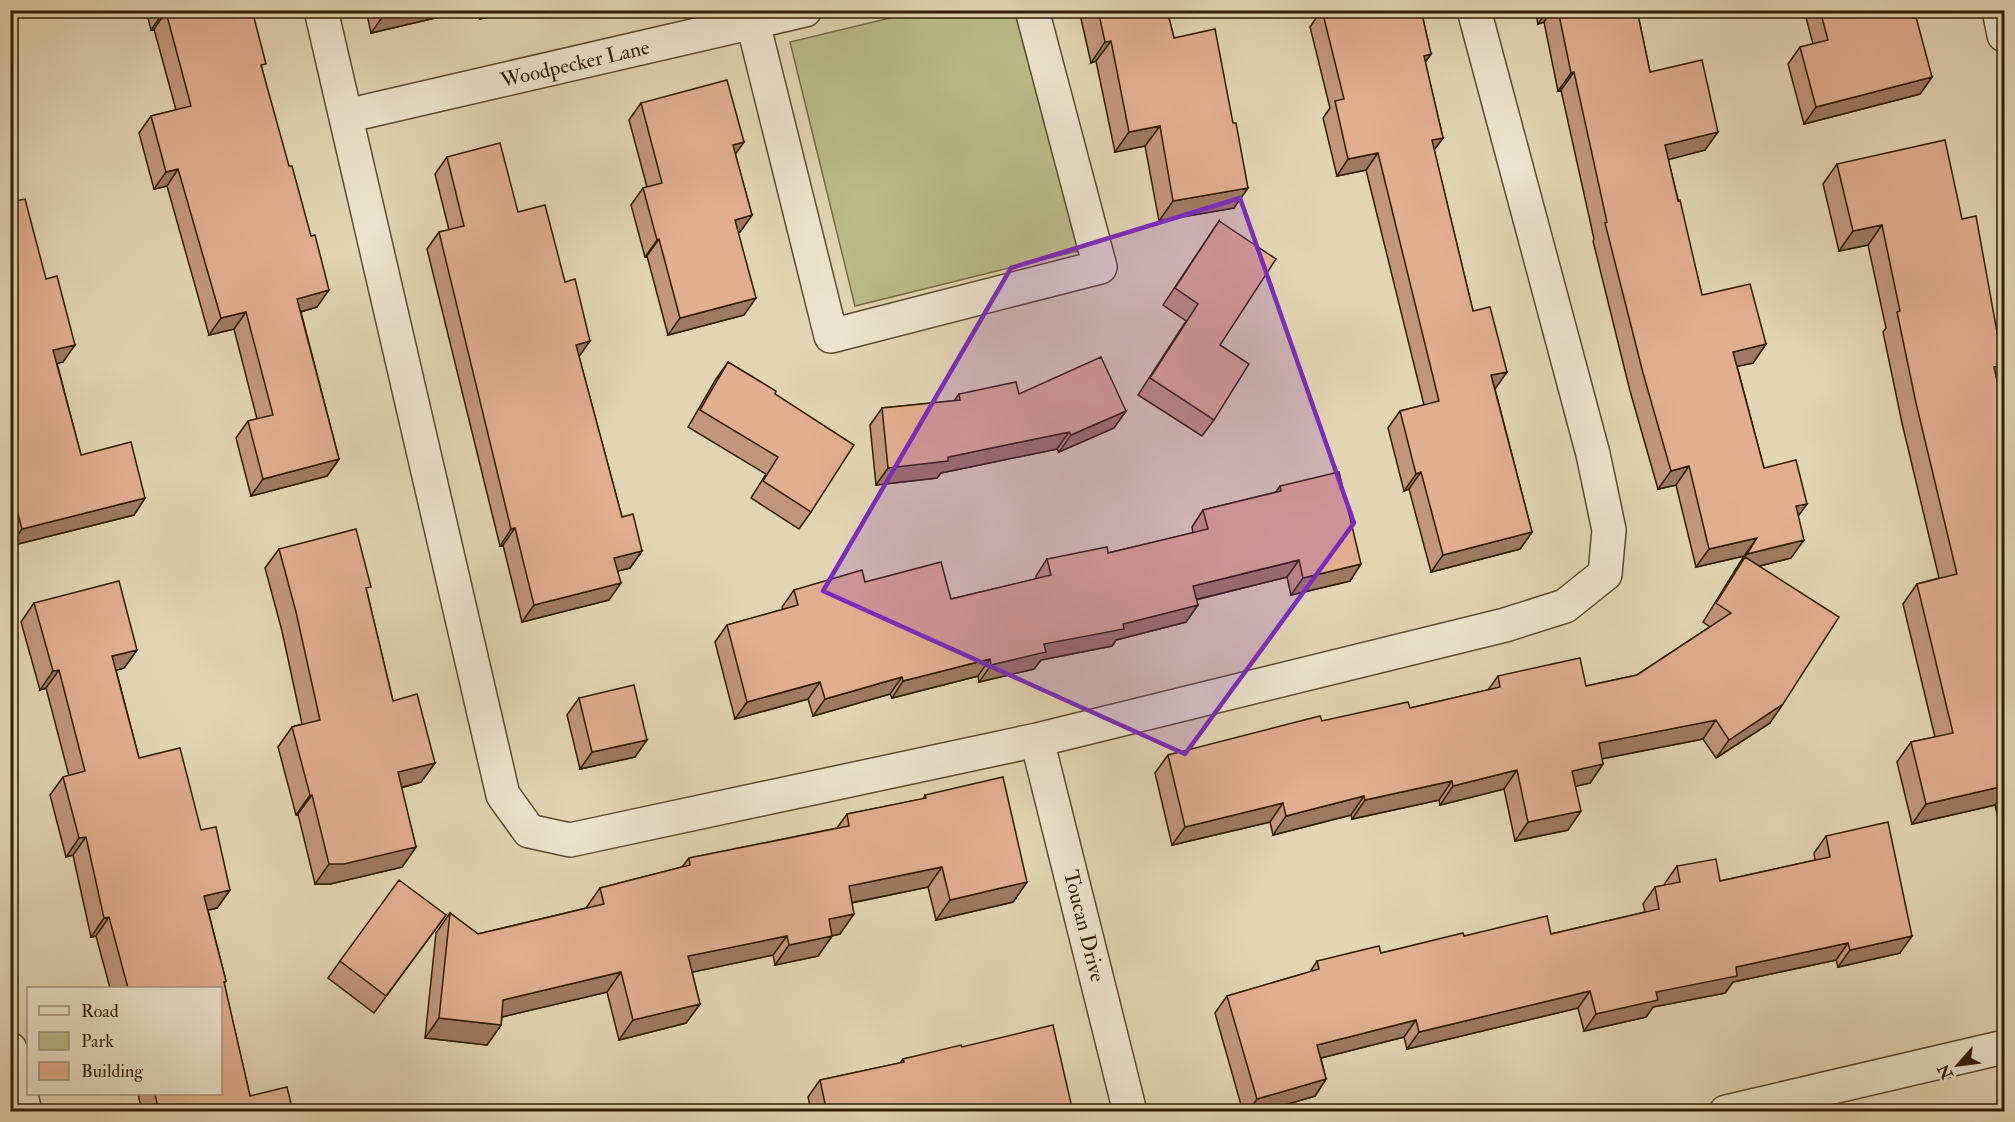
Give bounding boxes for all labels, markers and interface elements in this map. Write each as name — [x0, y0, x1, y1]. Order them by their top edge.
street label: Woodpecker Lane — [497, 34, 652, 94]
street label: Toucan Drive — [1057, 867, 1111, 985]
legend — [27, 987, 222, 1095]
text: Road — [81, 1000, 119, 1023]
text: Park — [81, 1030, 114, 1053]
north arrow — [1928, 1035, 1988, 1095]
text: Building — [81, 1060, 144, 1083]
text: N — [1933, 1060, 1958, 1083]

